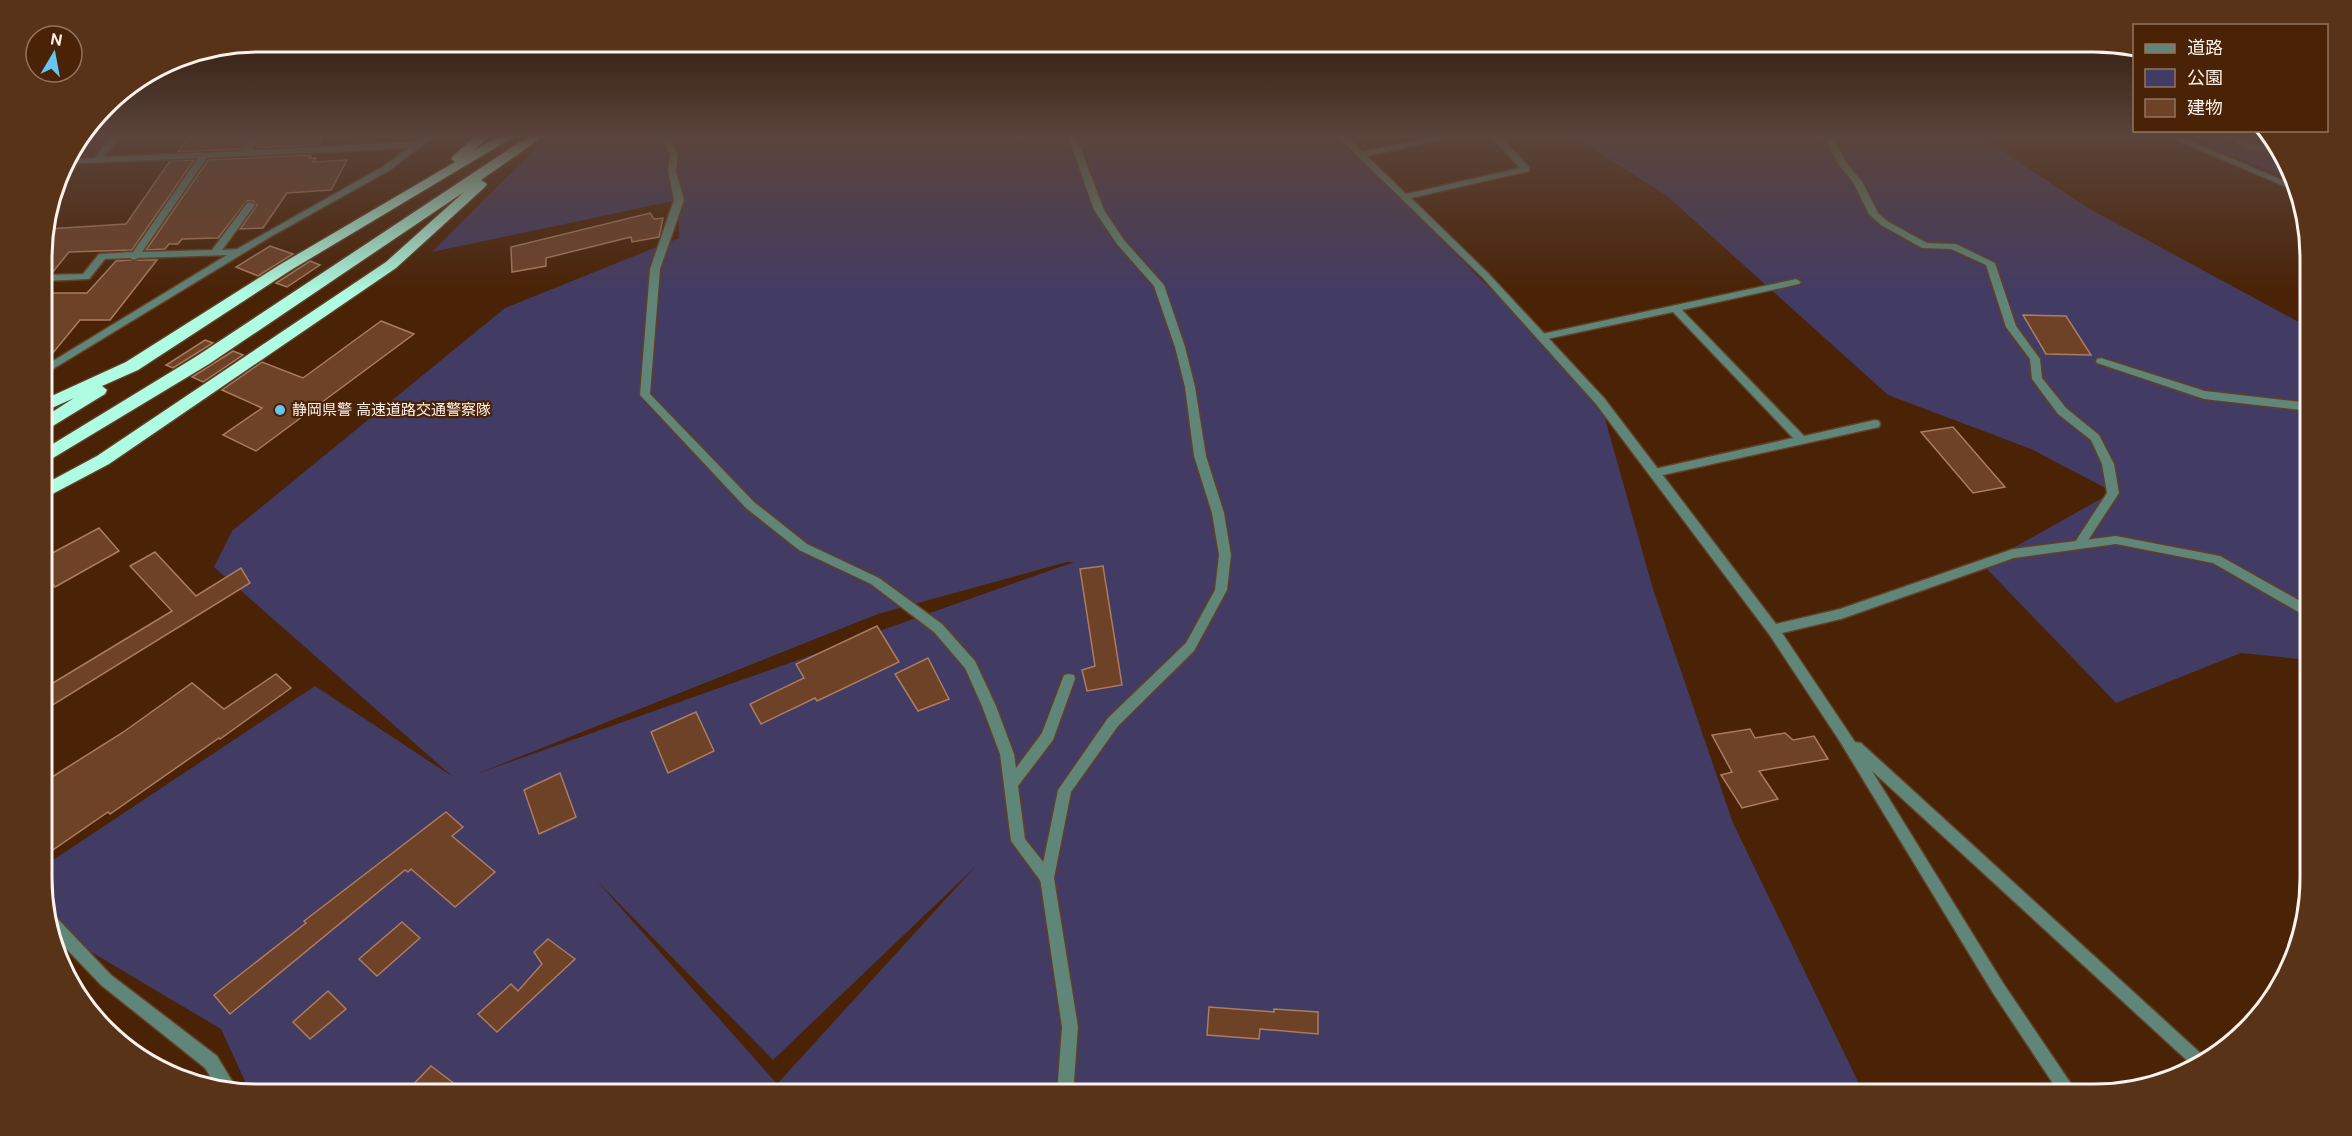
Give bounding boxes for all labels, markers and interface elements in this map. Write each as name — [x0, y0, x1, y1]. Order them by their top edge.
north arrow — [24, 24, 84, 84]
legend — [2133, 24, 2328, 132]
text: N — [49, 28, 64, 51]
text: 道路 — [2187, 36, 2223, 60]
text: 公園 — [2187, 66, 2223, 90]
text: 建物 — [2187, 96, 2223, 120]
place label: 静岡県警 高速道路交通警察隊 — [292, 400, 491, 420]
marker: 静岡県警 高速道路交通警察隊 — [273, 403, 287, 417]

